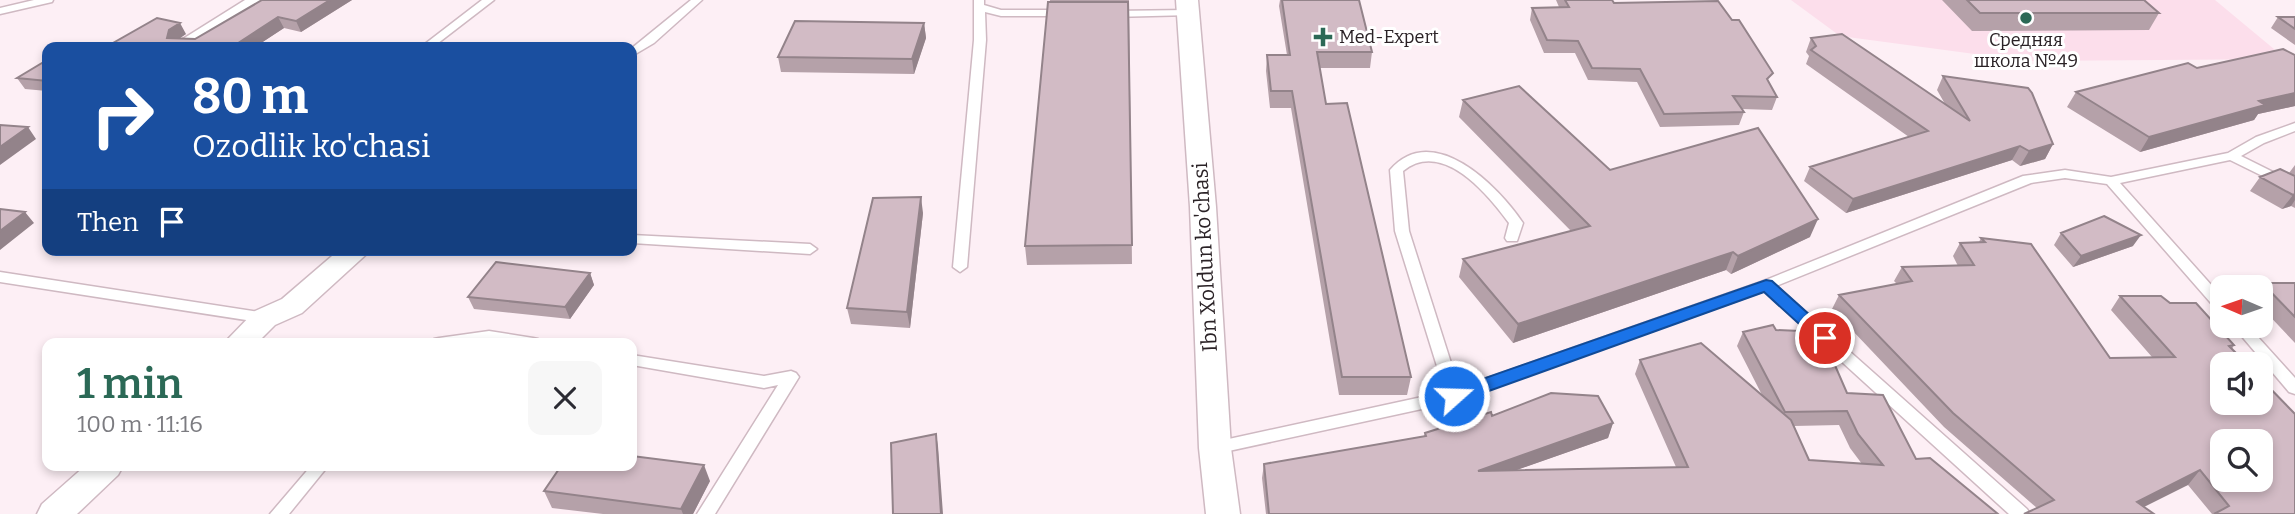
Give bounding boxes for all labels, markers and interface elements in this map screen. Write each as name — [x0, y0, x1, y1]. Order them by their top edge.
marker: Средняя школа №49 — [2018, 10, 2034, 26]
place label: Med-Expert — [1339, 26, 1439, 48]
marker: Med-Expert — [1313, 27, 1333, 47]
place label: Средняя школа №49 — [1974, 29, 2078, 72]
text: 80 m — [192, 67, 308, 126]
icon: right — [77, 70, 168, 161]
text: Ozodlik ko'chasi — [192, 127, 431, 165]
street label: Ibn Xoldun ko'chasi — [1187, 162, 1223, 352]
icon: arrive — [153, 203, 191, 241]
text: Then — [77, 207, 139, 238]
north arrow — [2210, 275, 2273, 338]
map controls — [2210, 275, 2273, 492]
pin — [1795, 308, 1855, 368]
icon: arrive — [1806, 319, 1844, 357]
button: sound — [2210, 352, 2273, 415]
text: 1 min — [77, 359, 183, 409]
position arrow — [1417, 359, 1491, 433]
button: close — [528, 361, 602, 435]
text: 100 m · 11:16 — [77, 410, 203, 438]
button: search — [2210, 429, 2273, 492]

